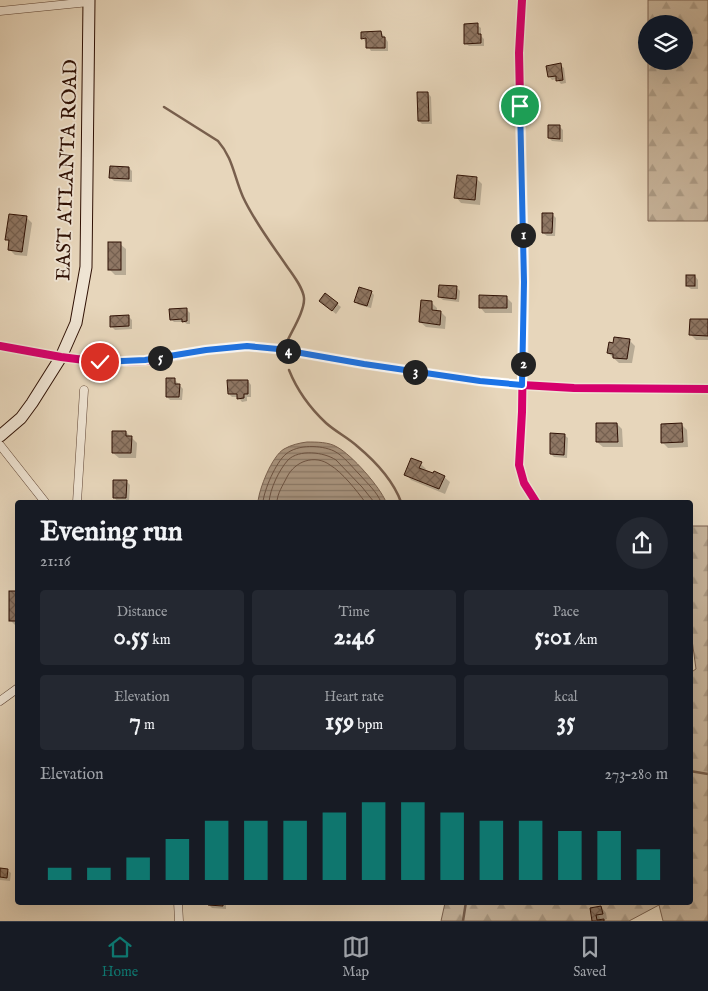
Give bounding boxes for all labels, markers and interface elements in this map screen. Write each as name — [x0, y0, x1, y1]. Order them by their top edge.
map controls — [638, 15, 693, 70]
button: layers — [638, 15, 693, 70]
street label: EAST ATLANTA ROAD — [51, 59, 84, 281]
pin — [499, 85, 541, 127]
icon: arrive — [506, 92, 534, 120]
pin: 1 — [510, 222, 536, 248]
text: 1 — [521, 226, 526, 244]
pin: 4 — [276, 338, 300, 364]
pin — [79, 341, 121, 383]
text: 4 — [285, 342, 292, 360]
pin: 5 — [148, 346, 172, 370]
icon: check — [86, 348, 114, 376]
text: 5 — [158, 349, 163, 367]
pin: 2 — [510, 352, 536, 376]
text: 2 — [520, 355, 527, 373]
pin: 3 — [402, 360, 428, 384]
text: 3 — [413, 363, 418, 381]
text: Evening run — [40, 515, 183, 550]
button: share — [616, 517, 668, 569]
text: 21:16 — [40, 552, 70, 572]
text: Distance — [117, 603, 167, 621]
text: Time — [338, 603, 370, 621]
text: Pace — [553, 603, 579, 621]
text: 0.55 — [113, 621, 149, 653]
text: 2:46 — [333, 621, 375, 653]
text: 5:01 — [534, 621, 571, 653]
text: km — [149, 631, 171, 649]
text: /km — [571, 631, 598, 649]
text: Elevation — [114, 688, 170, 706]
text: Heart rate — [324, 688, 384, 706]
text: kcal — [554, 688, 578, 706]
text: 7 — [129, 706, 141, 738]
text: 159 — [325, 706, 354, 738]
text: 35 — [557, 706, 575, 738]
text: m — [141, 716, 155, 734]
text: bpm — [354, 716, 383, 734]
text: Elevation — [40, 765, 103, 785]
text: 273–280 m — [604, 765, 668, 785]
tab: Home — [102, 933, 138, 981]
tab: Map — [342, 933, 370, 981]
tab: Saved — [573, 933, 606, 981]

